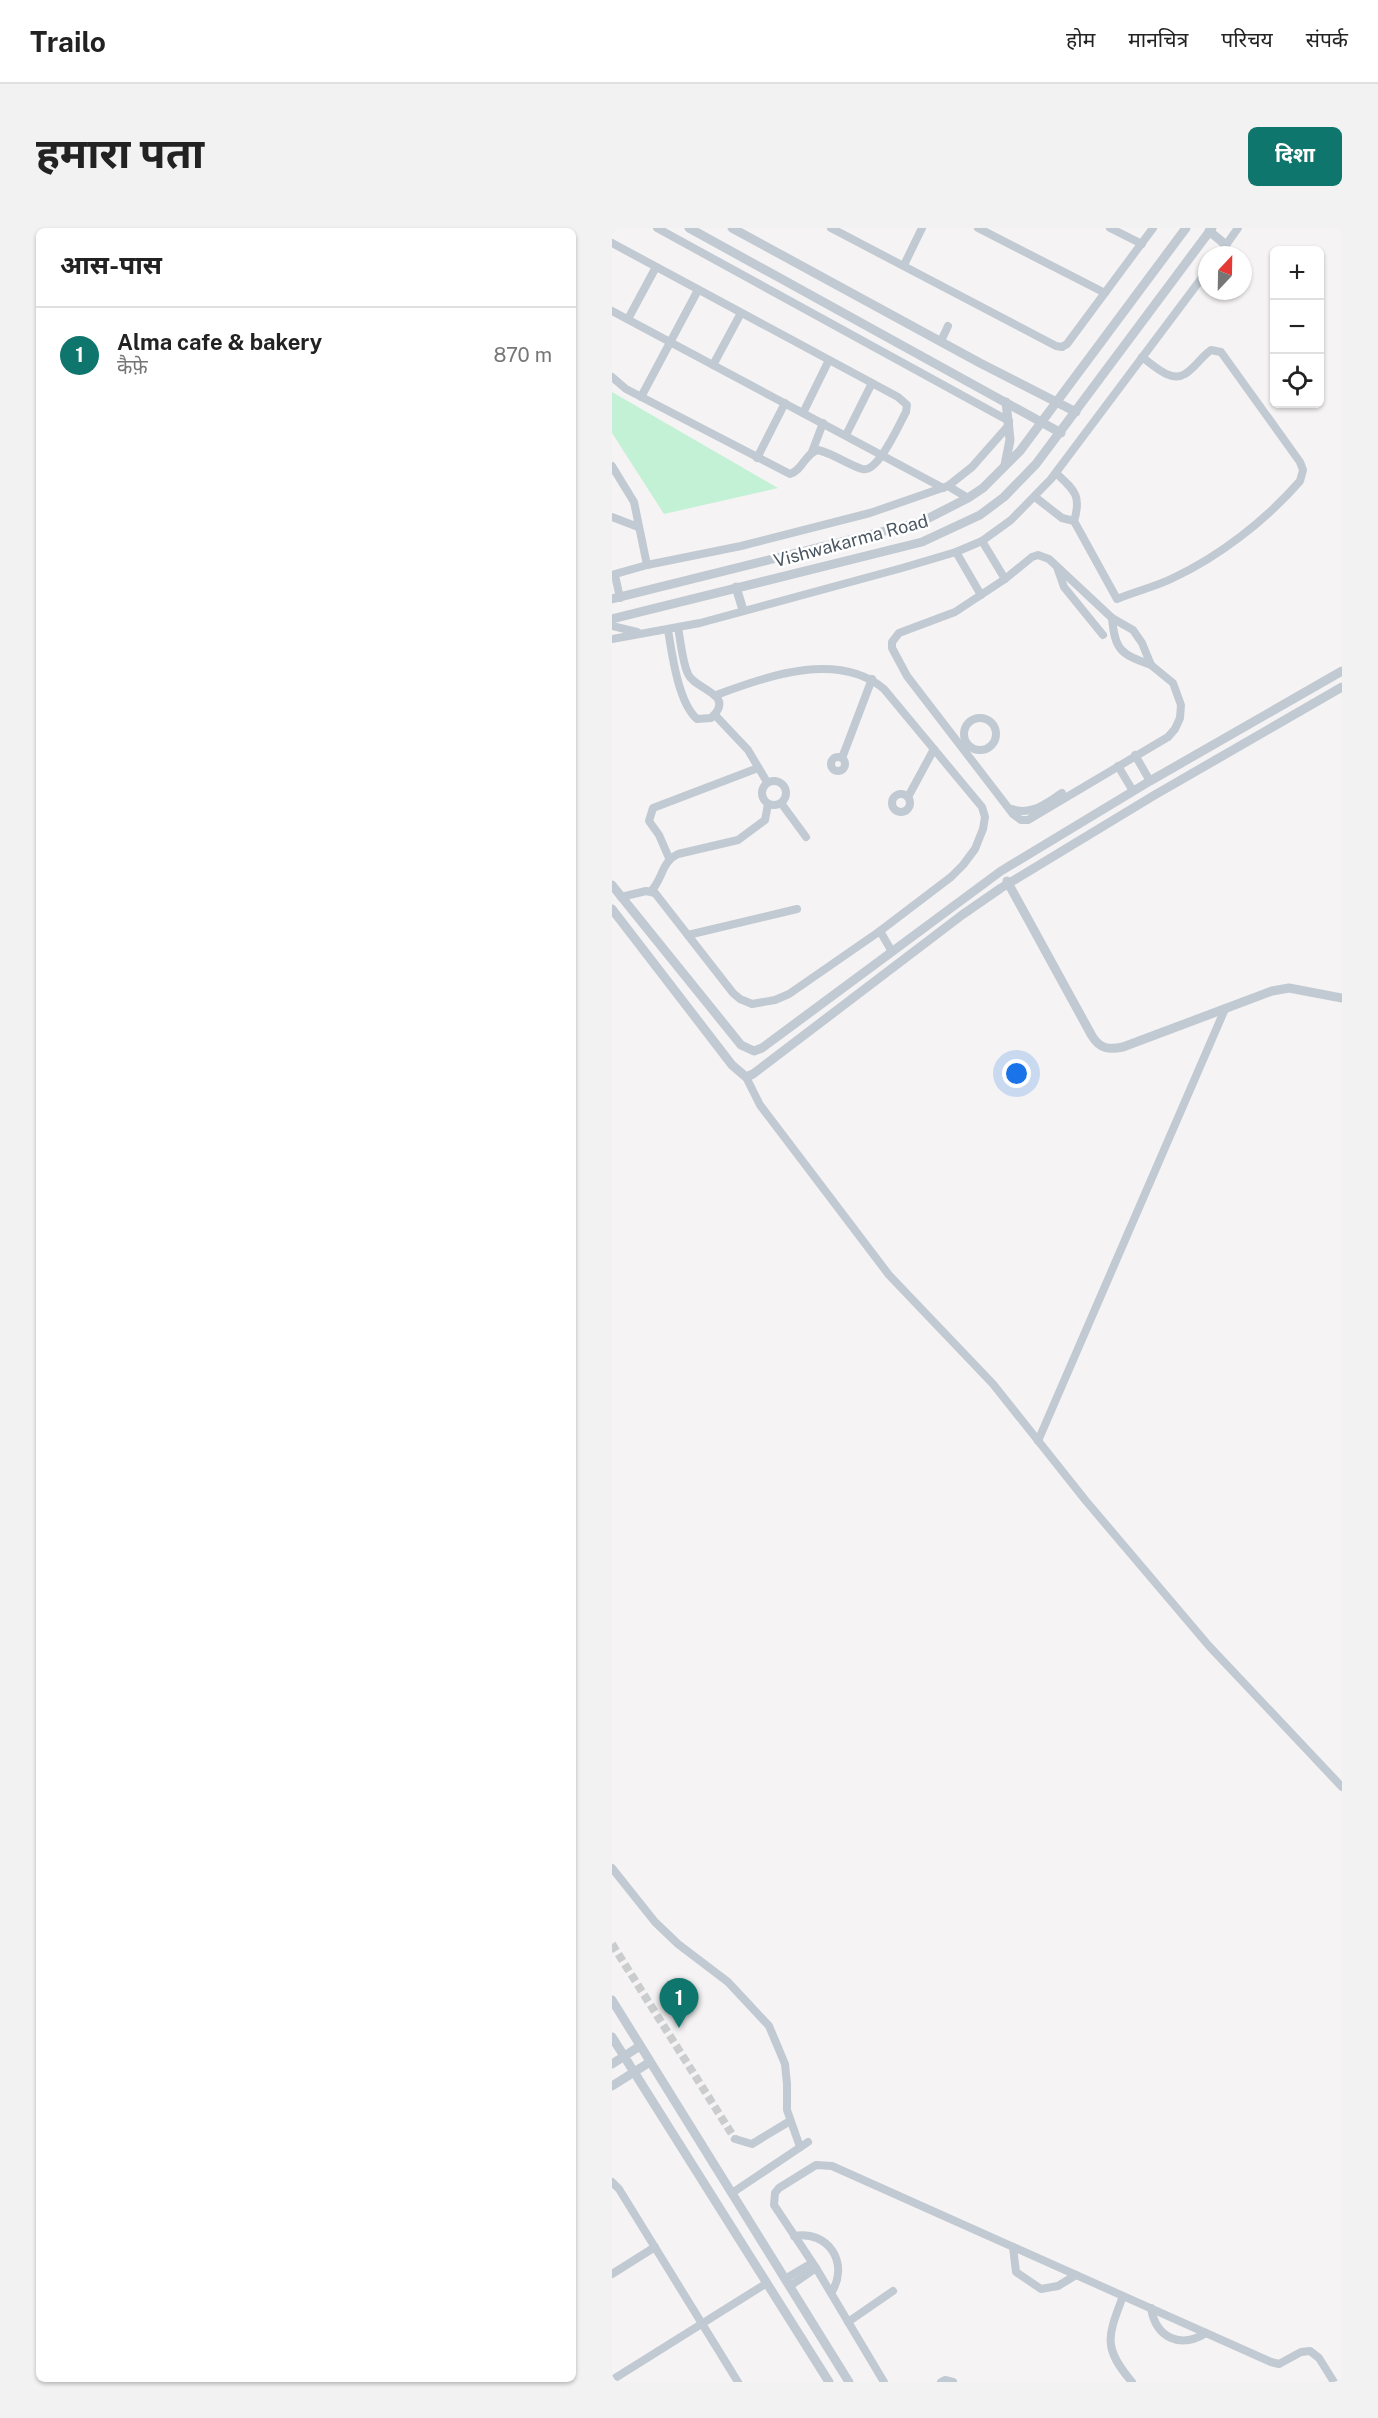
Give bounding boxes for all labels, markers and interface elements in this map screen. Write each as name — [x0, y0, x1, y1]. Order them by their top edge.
text: Trailo — [30, 25, 106, 58]
text: होम — [1066, 27, 1095, 52]
text: मानचित्र — [1128, 27, 1188, 52]
text: परिचय — [1221, 27, 1273, 52]
text: संपर्क — [1306, 27, 1348, 52]
button: दिशा — [1248, 127, 1342, 186]
text: हमारा पता — [36, 128, 204, 177]
north arrow — [1198, 246, 1252, 300]
map controls — [1270, 246, 1324, 408]
button: + — [1270, 246, 1324, 300]
text: आस-पास — [60, 249, 162, 280]
button: − — [1270, 300, 1324, 354]
text: Alma cafe & bakery — [117, 329, 322, 355]
text: 1 — [75, 343, 84, 367]
text: 870 m — [493, 343, 552, 367]
button: locate — [1270, 354, 1324, 408]
text: कैफ़े — [117, 355, 148, 379]
street label: Vishwakarma Road — [771, 510, 930, 571]
your location — [1002, 1059, 1031, 1088]
pin: 1 — [660, 1978, 698, 2028]

